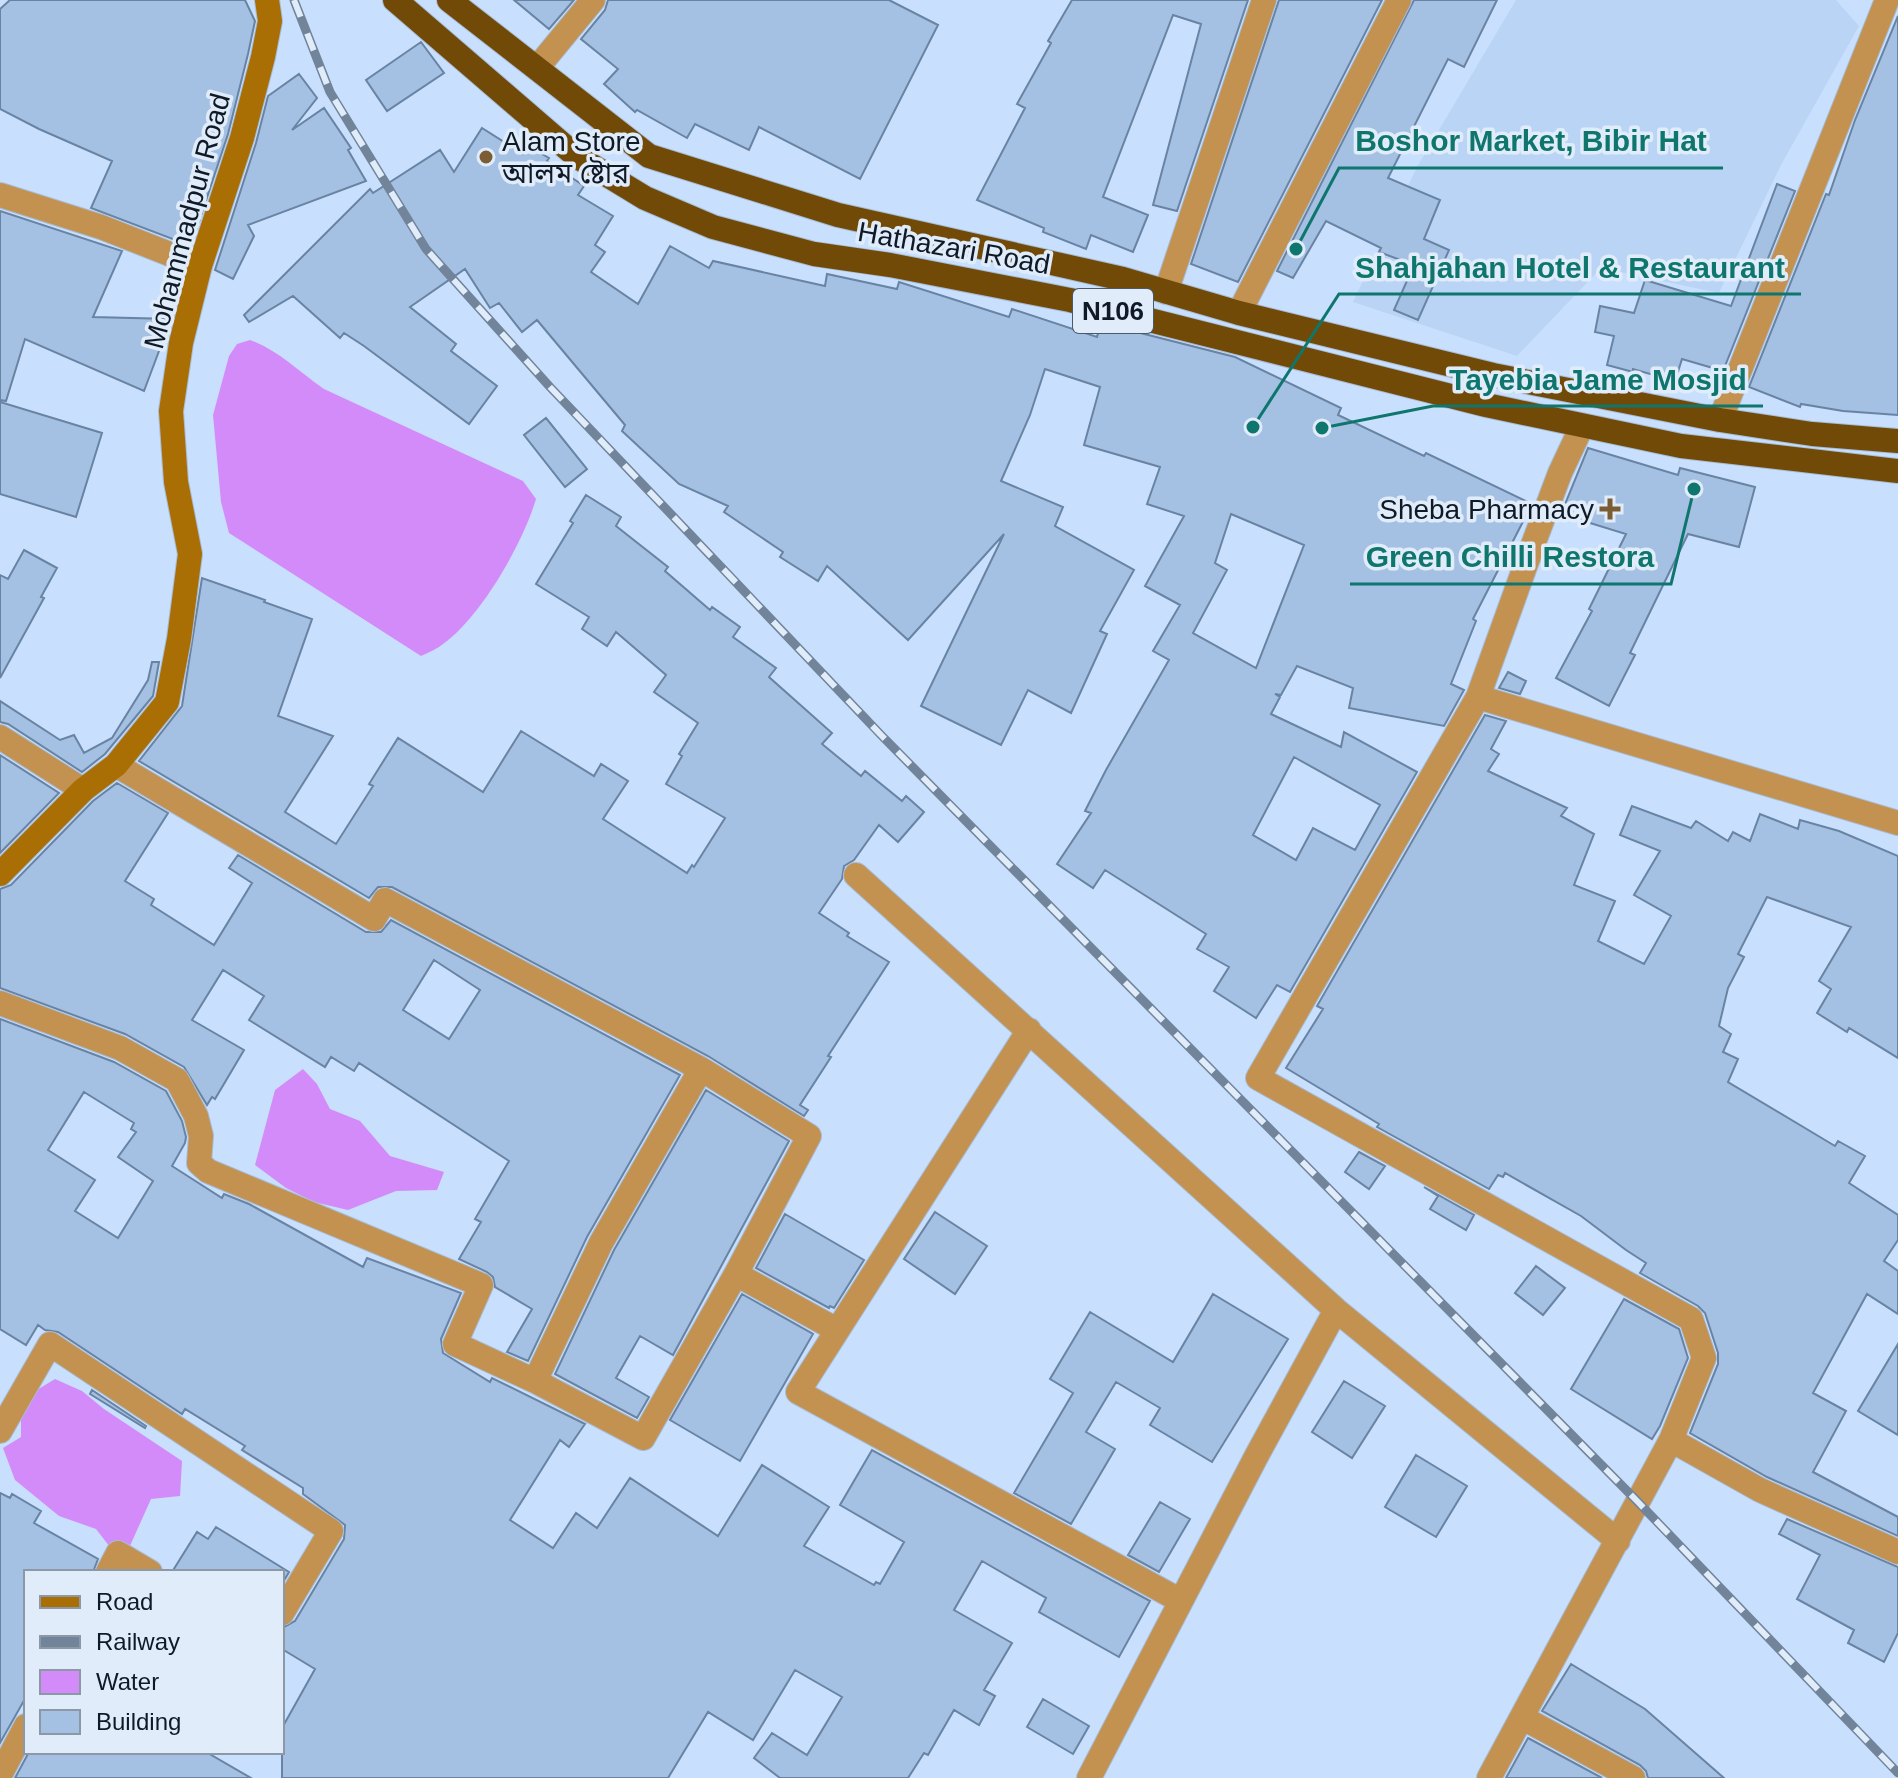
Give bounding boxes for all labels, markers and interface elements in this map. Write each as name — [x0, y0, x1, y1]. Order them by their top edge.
street label: Mohammadpur Road — [138, 90, 236, 352]
callout: Boshor Market, Bibir Hat — [1339, 114, 1723, 168]
text: Boshor Market, Bibir Hat — [1355, 124, 1707, 157]
place label: Alam Store আলম ষ্টোর — [501, 126, 641, 189]
marker: Alam Store আলম ষ্টোর — [477, 148, 495, 166]
street label: Hathazari Road — [856, 216, 1052, 280]
callout: Shahjahan Hotel & Restaurant — [1339, 240, 1801, 294]
text: Shahjahan Hotel & Restaurant — [1355, 251, 1785, 284]
road number: N106 — [1073, 289, 1153, 333]
callout: Tayebia Jame Mosjid — [1433, 352, 1763, 406]
text: Tayebia Jame Mosjid — [1449, 363, 1747, 396]
place label: Sheba Pharmacy — [1379, 494, 1594, 525]
marker: Sheba Pharmacy — [1601, 500, 1619, 518]
callout: Green Chilli Restora — [1350, 530, 1671, 584]
text: Green Chilli Restora — [1366, 540, 1655, 573]
legend — [24, 1570, 284, 1754]
text: Road — [96, 1588, 153, 1615]
text: Railway — [96, 1628, 180, 1655]
text: Water — [96, 1668, 159, 1695]
text: Building — [96, 1708, 181, 1735]

